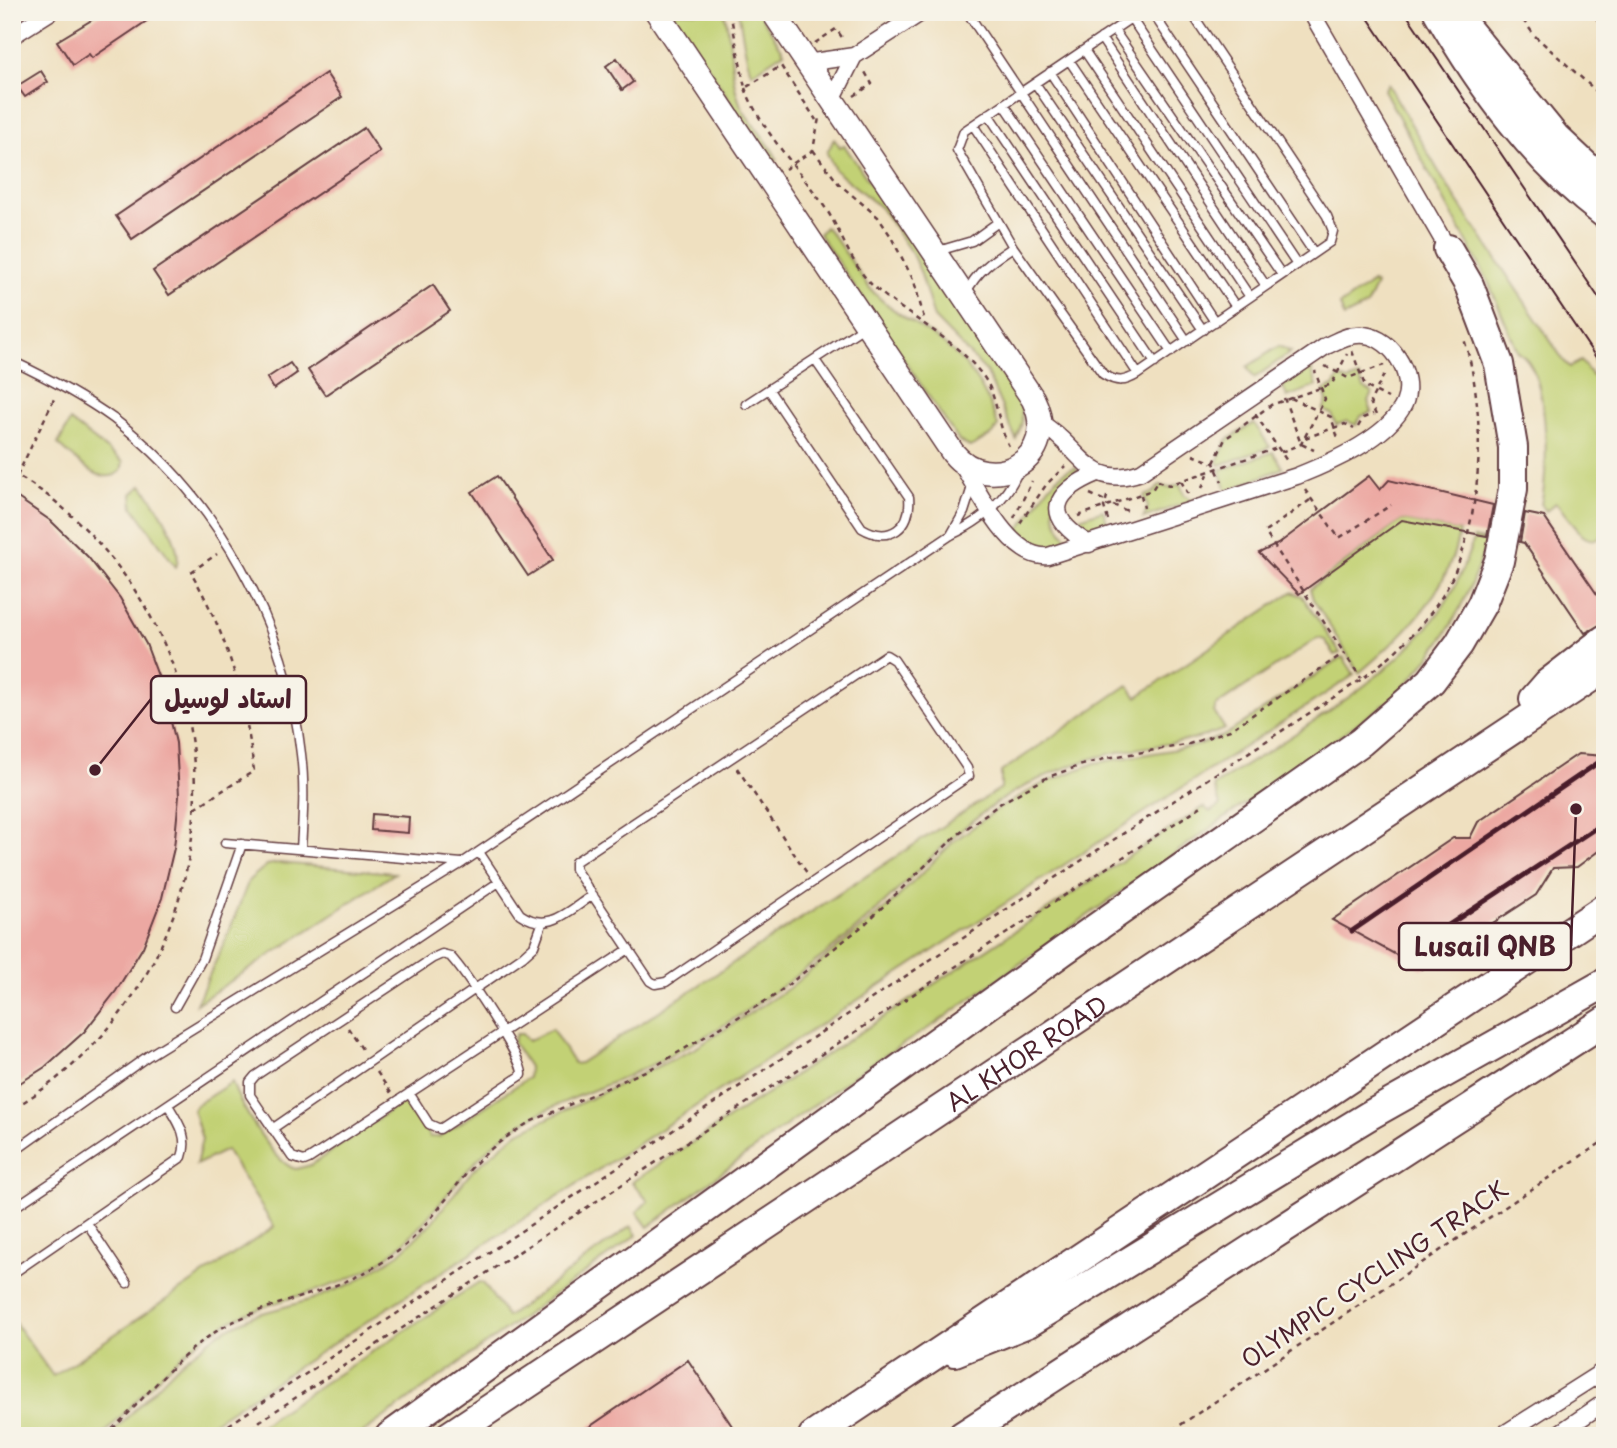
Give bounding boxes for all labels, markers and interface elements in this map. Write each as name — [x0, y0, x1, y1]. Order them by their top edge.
callout: استاد لوسيل — [151, 676, 306, 723]
text: استاد لوسيل — [164, 678, 292, 717]
callout: Lusail QNB — [1399, 923, 1571, 970]
text: Lusail QNB — [1414, 926, 1556, 965]
street label: AL KHOR ROAD — [938, 986, 1114, 1119]
street label: OLYMPIC CYCLING TRACK — [1233, 1170, 1515, 1376]

